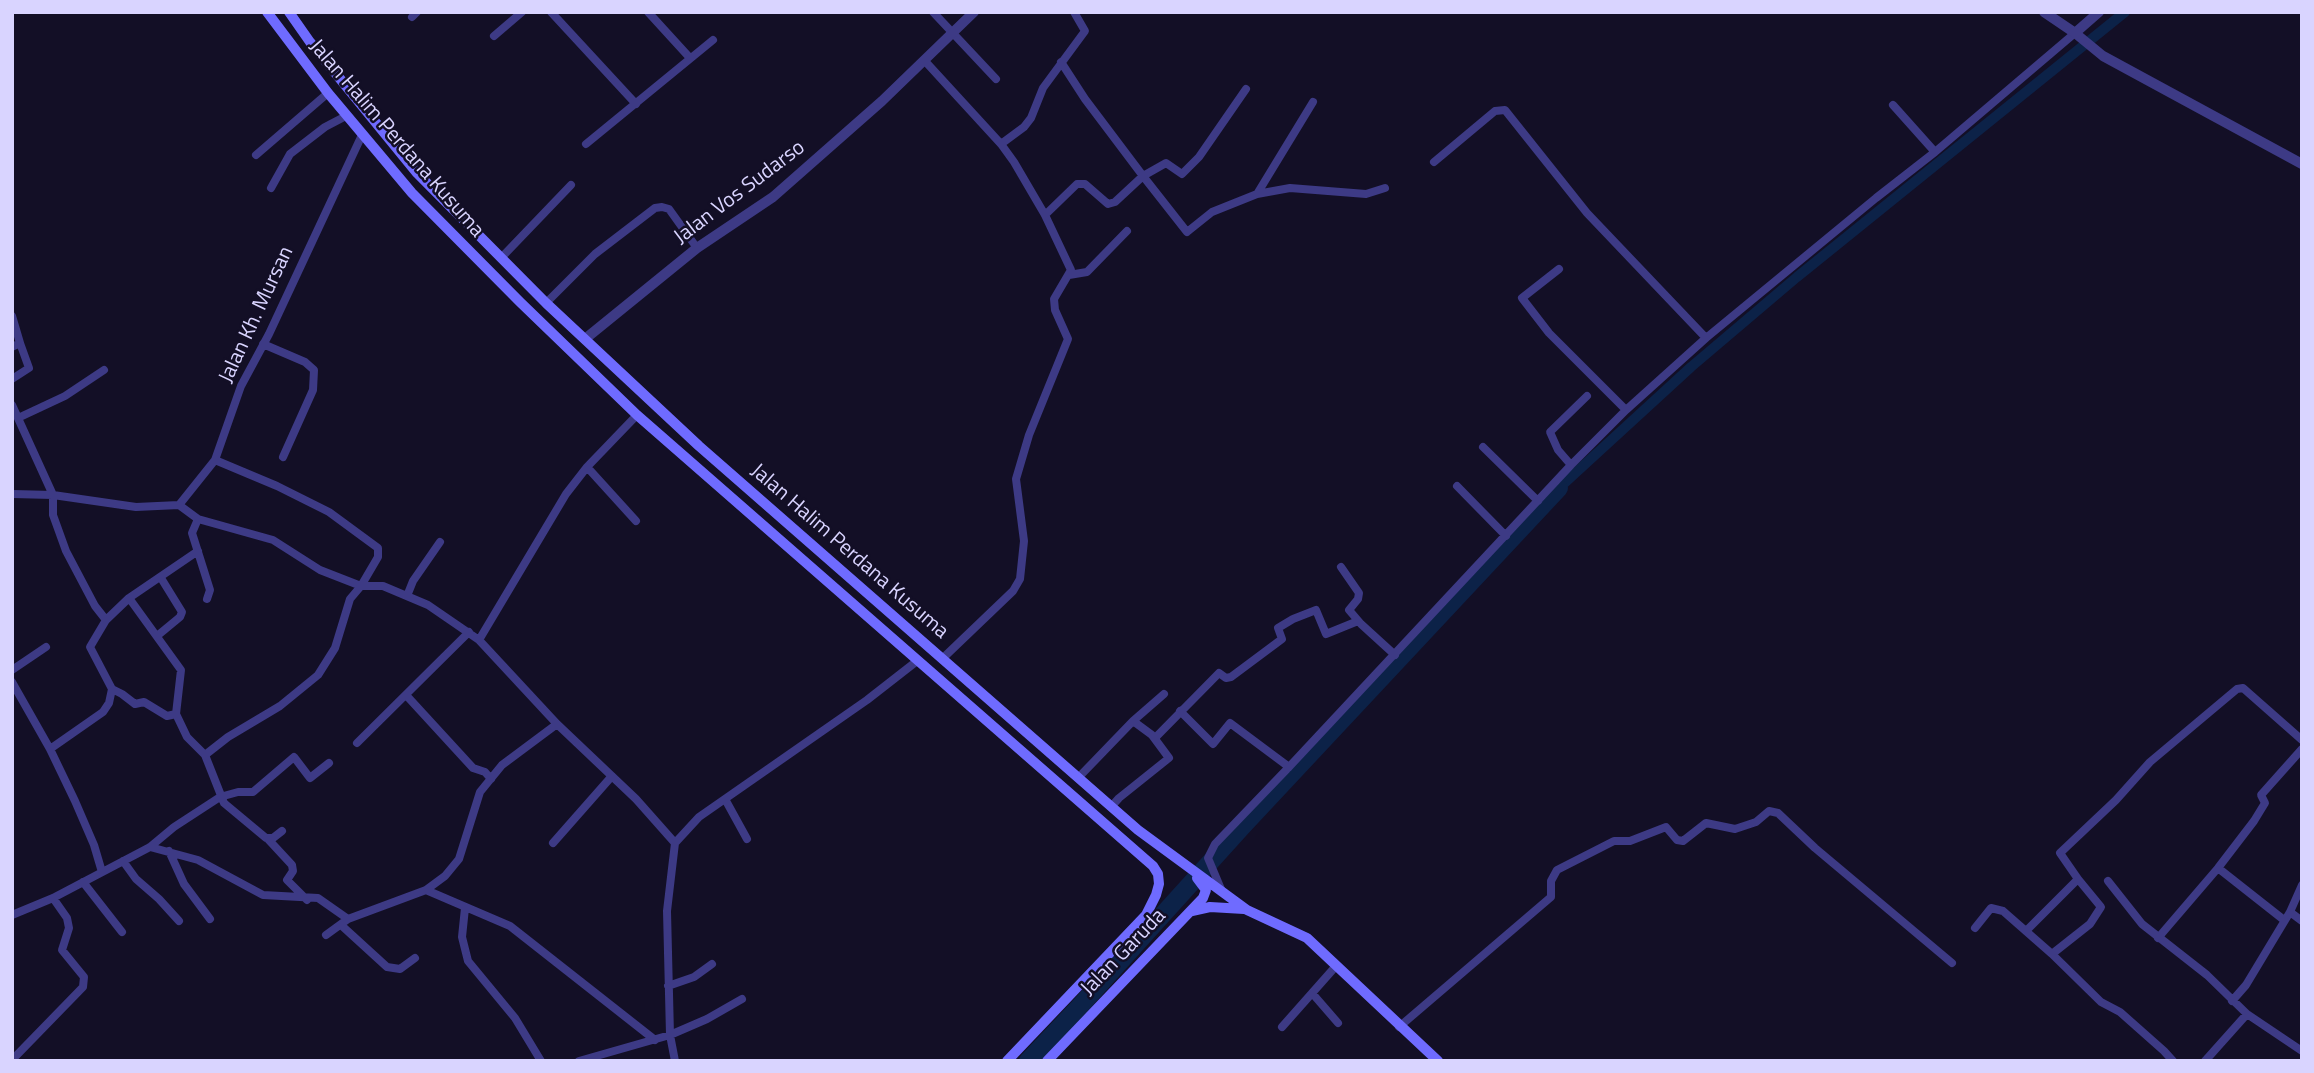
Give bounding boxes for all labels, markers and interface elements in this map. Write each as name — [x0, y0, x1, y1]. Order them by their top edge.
street label: Jalan Halim Perdana Kusuma — [303, 35, 489, 243]
street label: Jalan Vos Sudarso — [670, 136, 810, 250]
street label: Jalan Kh. Mursan — [214, 243, 300, 387]
street label: Jalan Halim Perdana Kusuma — [745, 459, 953, 645]
street label: Jalan Garuda — [1076, 904, 1172, 1002]

